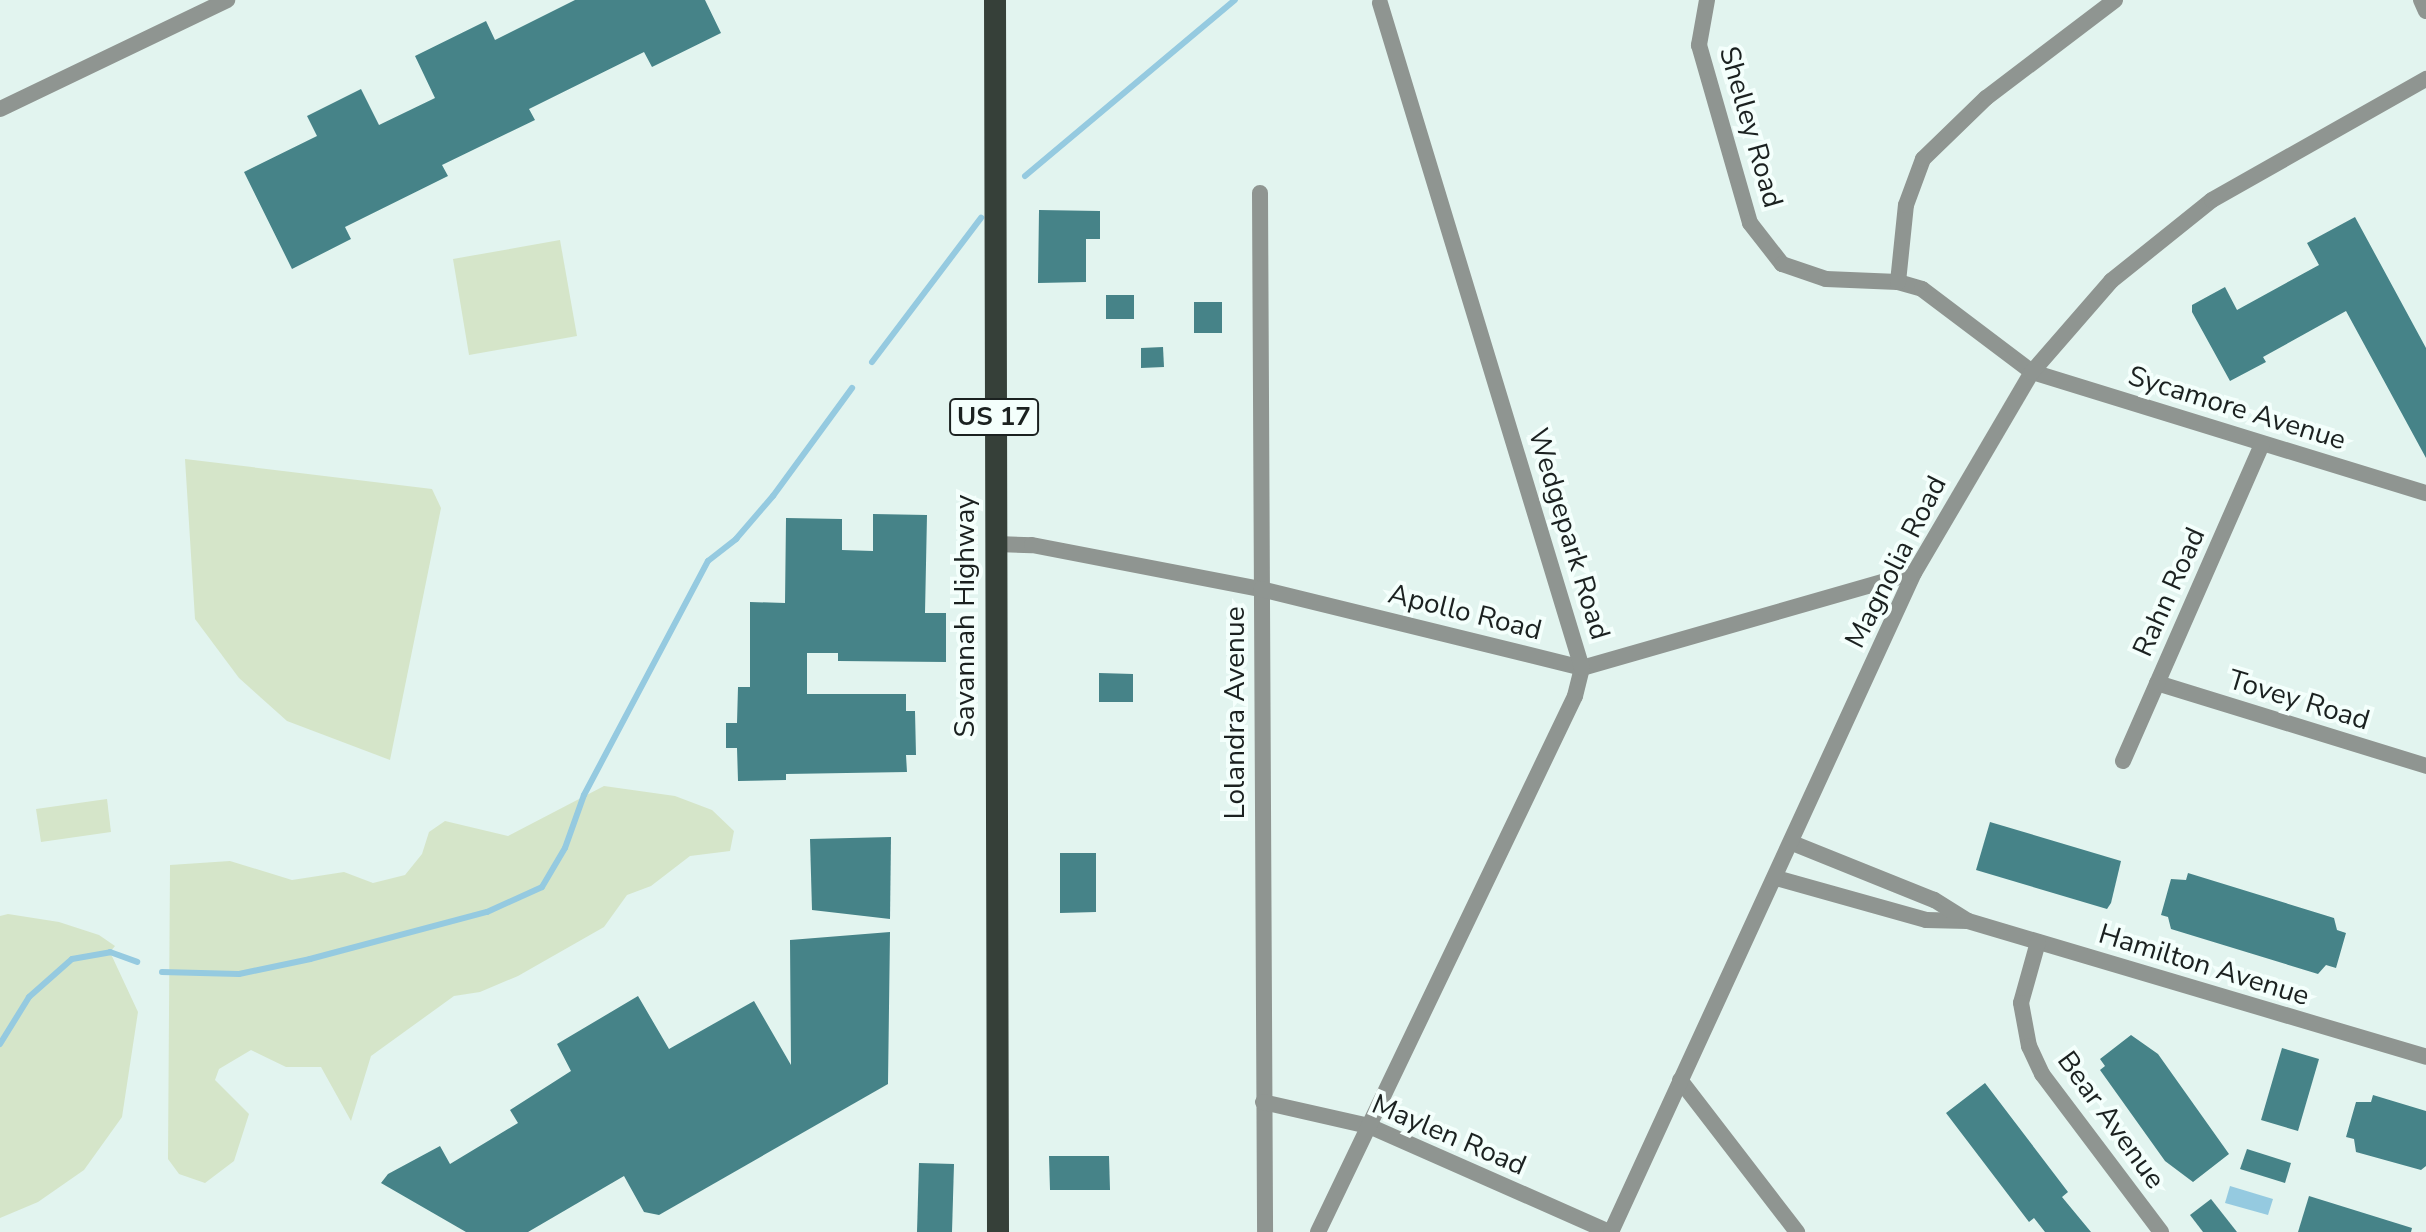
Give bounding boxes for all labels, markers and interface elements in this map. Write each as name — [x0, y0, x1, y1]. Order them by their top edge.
street label: Shelley Road — [1712, 43, 1790, 211]
street label: Sycamore Avenue — [2124, 359, 2350, 457]
road number: US 17 — [948, 395, 1040, 439]
street label: Wedgepark Road — [1521, 424, 1617, 644]
street label: Magnolia Road — [1838, 470, 1954, 654]
street label: Savannah Highway — [948, 495, 982, 737]
street label: Rahn Road — [2126, 522, 2212, 662]
street label: Apollo Road — [1385, 577, 1545, 647]
street label: Lolandra Avenue — [1218, 606, 1252, 820]
street label: Tovey Road — [2224, 663, 2374, 737]
street label: Hamilton Avenue — [2095, 917, 2313, 1013]
street label: Bear Avenue — [2050, 1045, 2172, 1195]
street label: Maylen Road — [1367, 1087, 1531, 1183]

